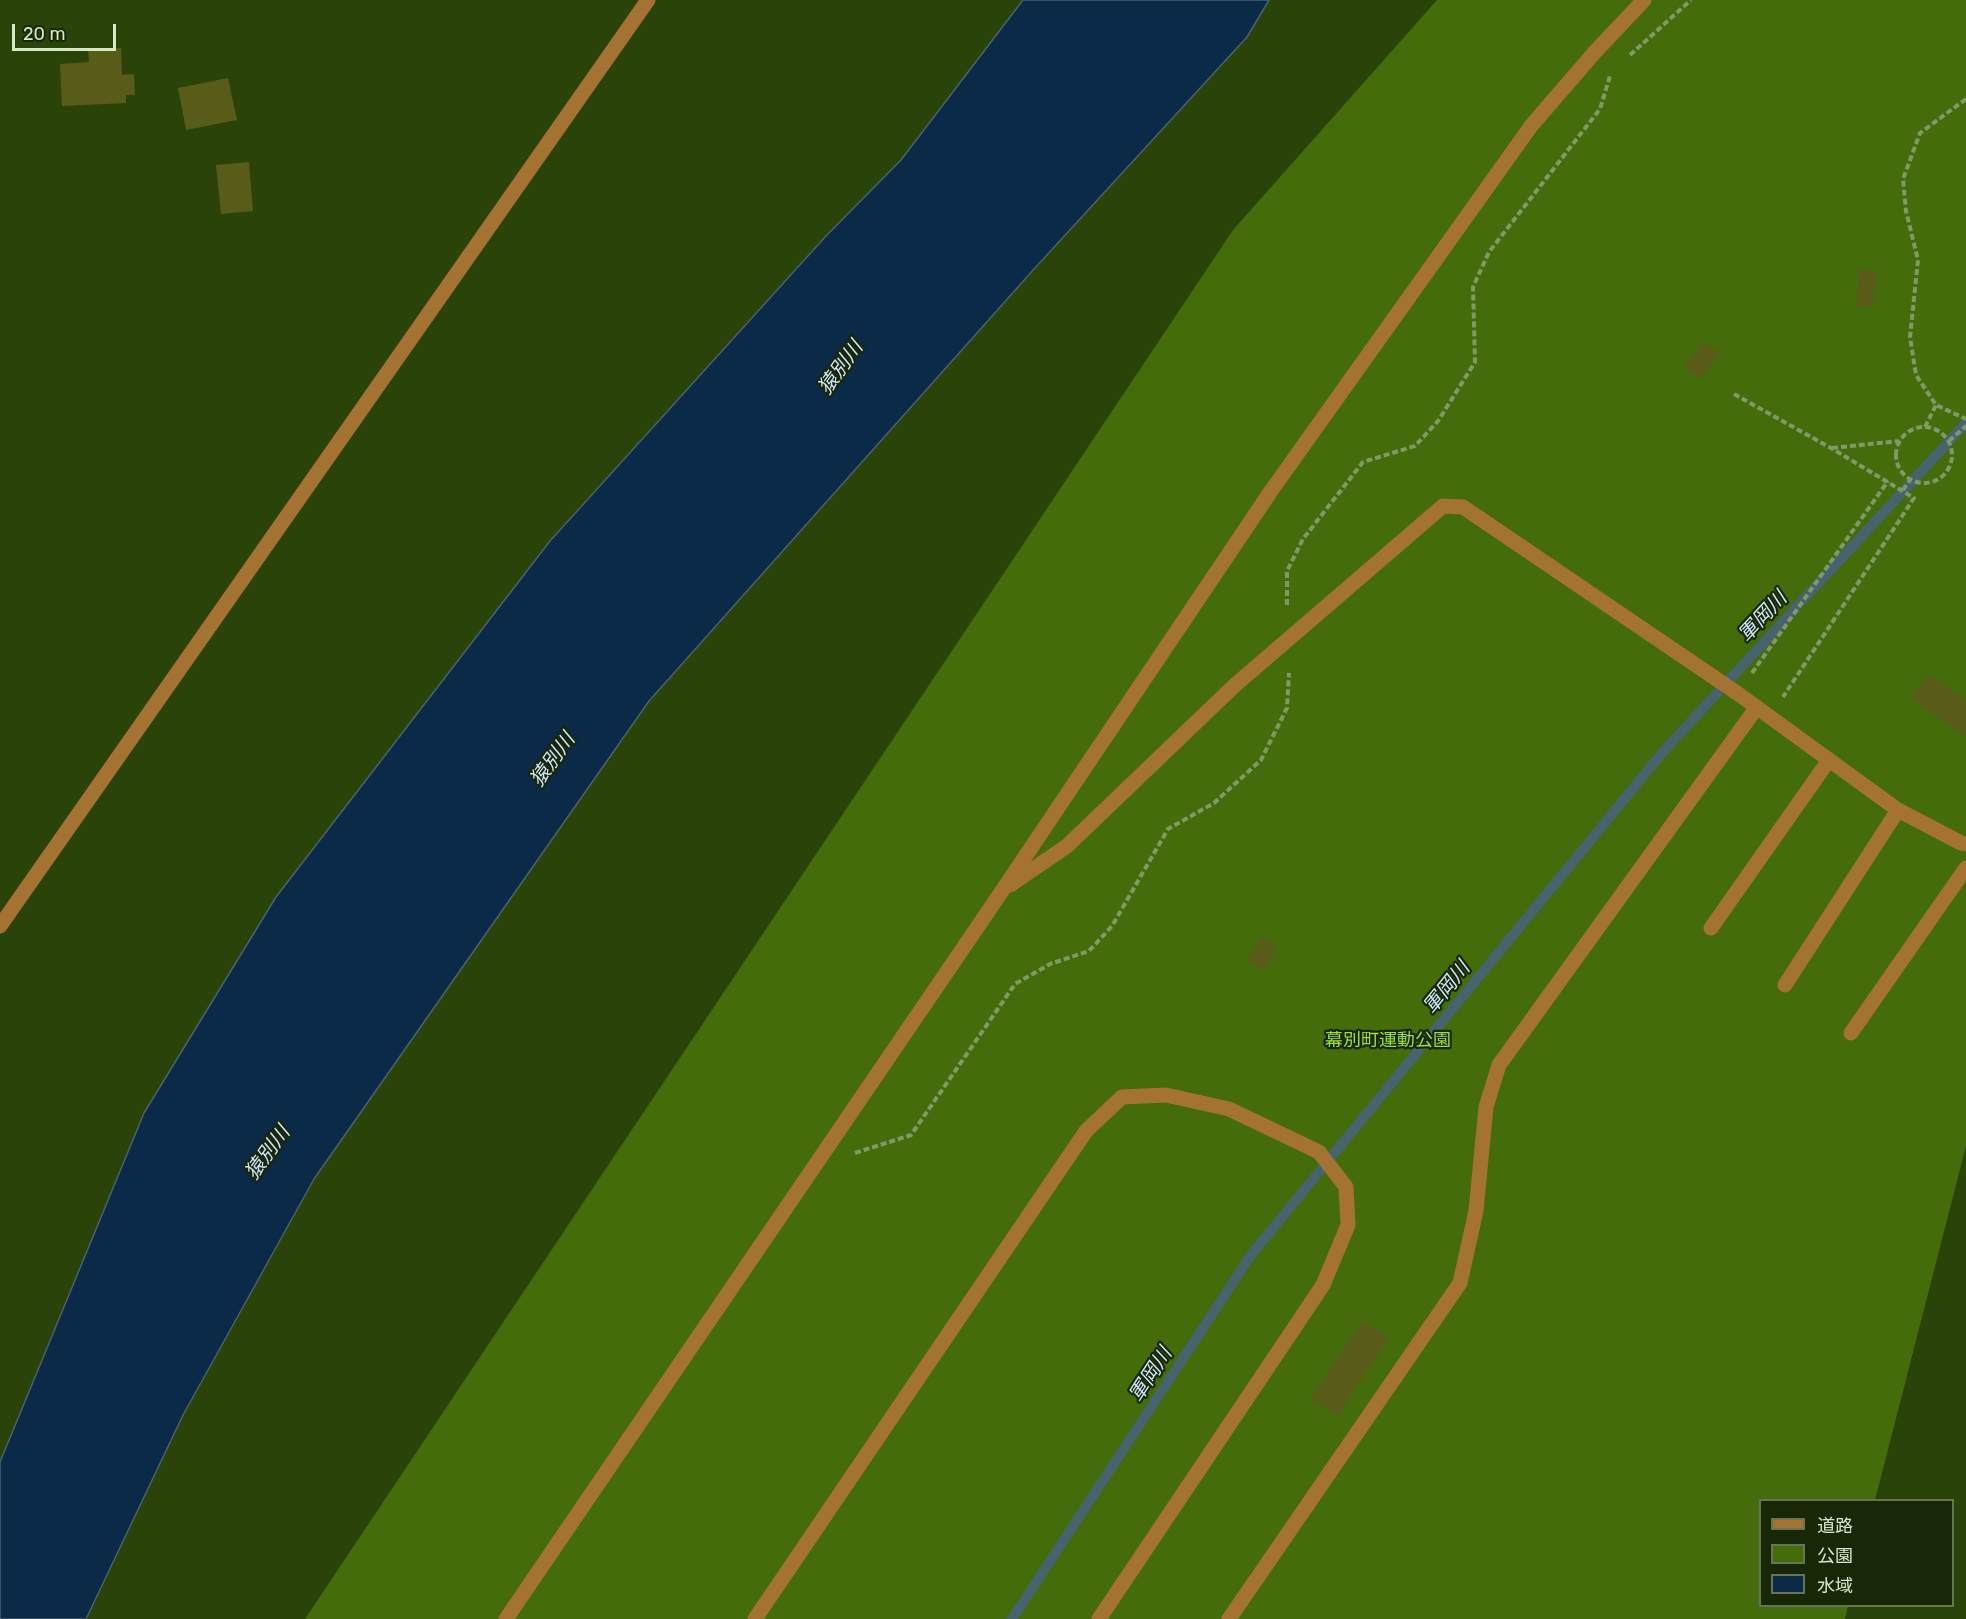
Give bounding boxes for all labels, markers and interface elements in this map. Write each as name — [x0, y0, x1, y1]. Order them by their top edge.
scale bar — [15, 12, 118, 50]
text: 20 m — [23, 23, 65, 45]
water label: 猿別川 — [814, 337, 868, 399]
water label: 軍岡川 — [1734, 587, 1792, 647]
water label: 猿別川 — [526, 729, 580, 791]
water label: 軍岡川 — [1419, 957, 1475, 1019]
park label: 幕別町運動公園 — [1325, 1030, 1451, 1052]
water label: 猿別川 — [241, 1122, 295, 1184]
water label: 軍岡川 — [1125, 1343, 1177, 1407]
legend — [1759, 1499, 1954, 1607]
text: 道路 — [1817, 1515, 1853, 1537]
text: 公園 — [1817, 1545, 1853, 1567]
text: 水域 — [1817, 1575, 1853, 1597]

